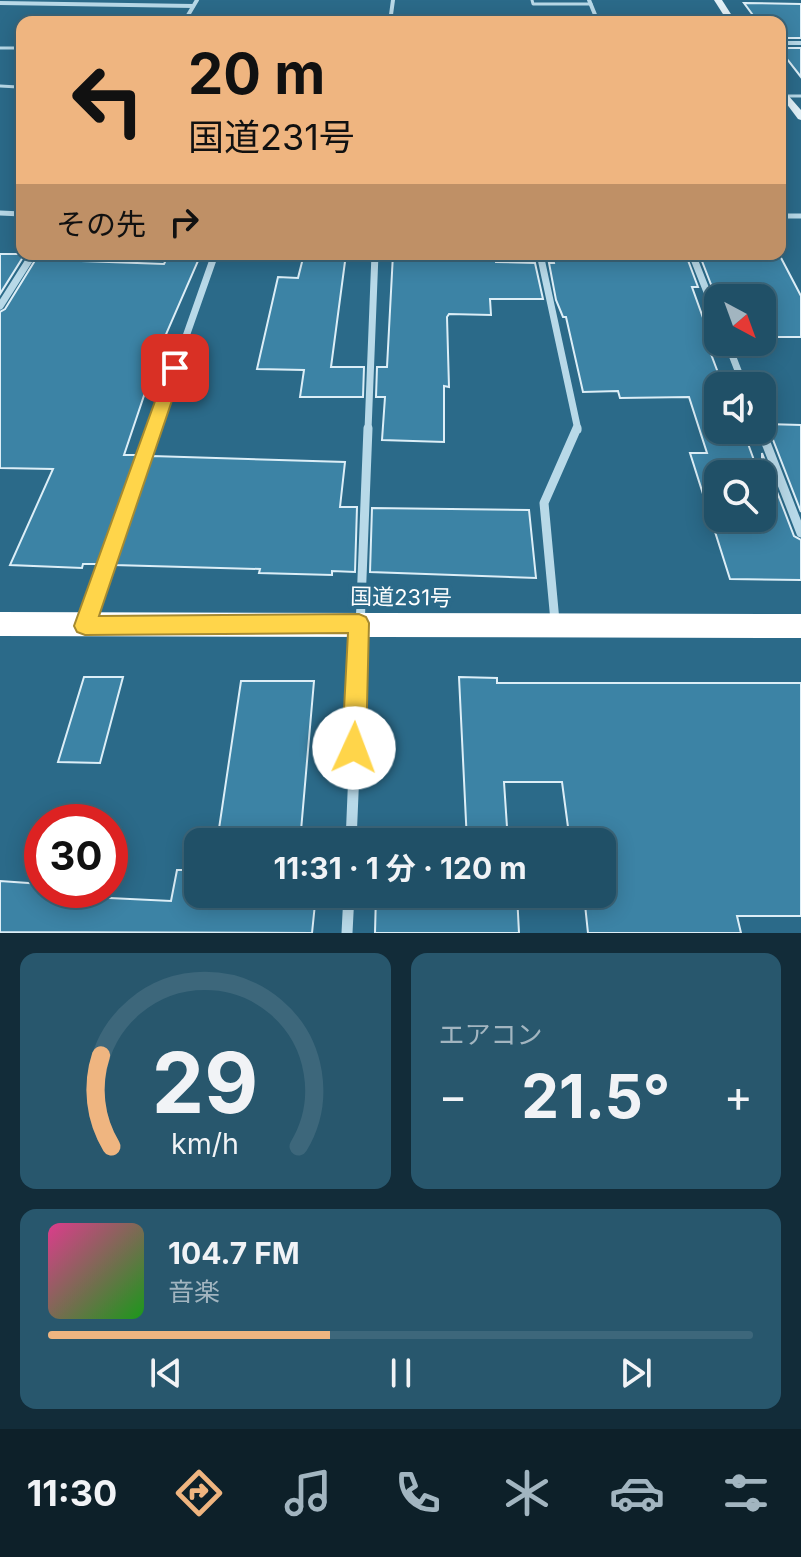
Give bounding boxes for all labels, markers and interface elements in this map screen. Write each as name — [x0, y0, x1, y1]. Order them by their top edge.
text: 20 m — [188, 40, 325, 108]
icon: left — [56, 48, 160, 152]
text: 国道231号 — [188, 115, 355, 159]
icon: right — [162, 200, 206, 244]
text: その先 — [56, 206, 146, 242]
north arrow — [704, 284, 776, 356]
map controls — [704, 284, 776, 532]
pin — [141, 334, 209, 402]
icon: arrive — [153, 346, 197, 390]
button: sound — [704, 372, 776, 444]
button: search — [704, 460, 776, 532]
street label: 国道231号 — [350, 583, 452, 611]
position arrow — [312, 706, 396, 790]
speed limit sign: 30 — [24, 804, 128, 908]
text: 11:31 · 1 分 · 120 m — [273, 850, 527, 886]
text: エアコン — [439, 1019, 543, 1050]
text: 29 — [152, 1032, 258, 1133]
text: 21.5° — [521, 1060, 670, 1132]
text: − — [439, 1069, 468, 1123]
text: + — [724, 1069, 753, 1123]
text: km/h — [171, 1126, 239, 1161]
text: 104.7 FM — [168, 1235, 300, 1271]
text: 音楽 — [168, 1276, 220, 1307]
icon: previous — [144, 1351, 188, 1395]
icon: pause — [379, 1351, 423, 1395]
icon: next — [614, 1351, 658, 1395]
icon: directions — [171, 1465, 227, 1521]
icon: music — [280, 1465, 336, 1521]
icon: phone — [390, 1465, 446, 1521]
icon: climate — [499, 1465, 555, 1521]
icon: car — [609, 1465, 665, 1521]
icon: filters — [718, 1465, 774, 1521]
text: 11:30 — [27, 1471, 117, 1515]

